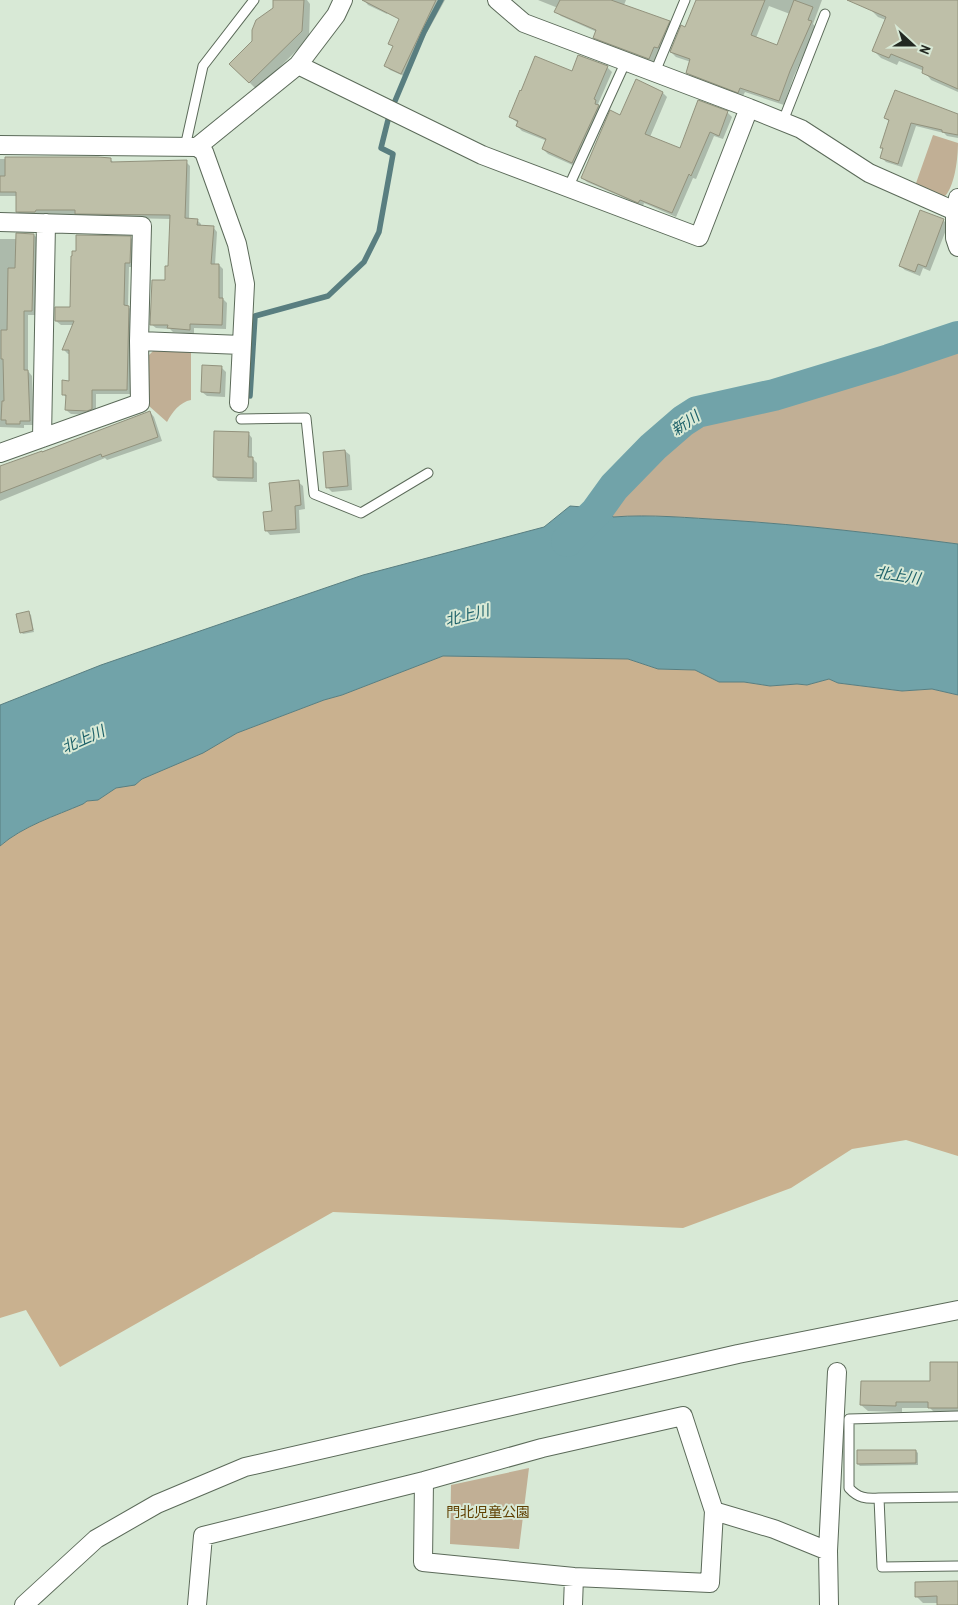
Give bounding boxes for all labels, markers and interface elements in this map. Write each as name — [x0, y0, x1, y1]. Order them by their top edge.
north arrow — [888, 20, 938, 70]
text: N — [915, 43, 935, 57]
water label: 新川 — [667, 405, 705, 440]
water label: 北上川 — [874, 561, 924, 589]
water label: 北上川 — [443, 599, 493, 631]
water label: 北上川 — [58, 719, 110, 758]
park label: 門北児童公園 — [446, 1503, 530, 1521]

